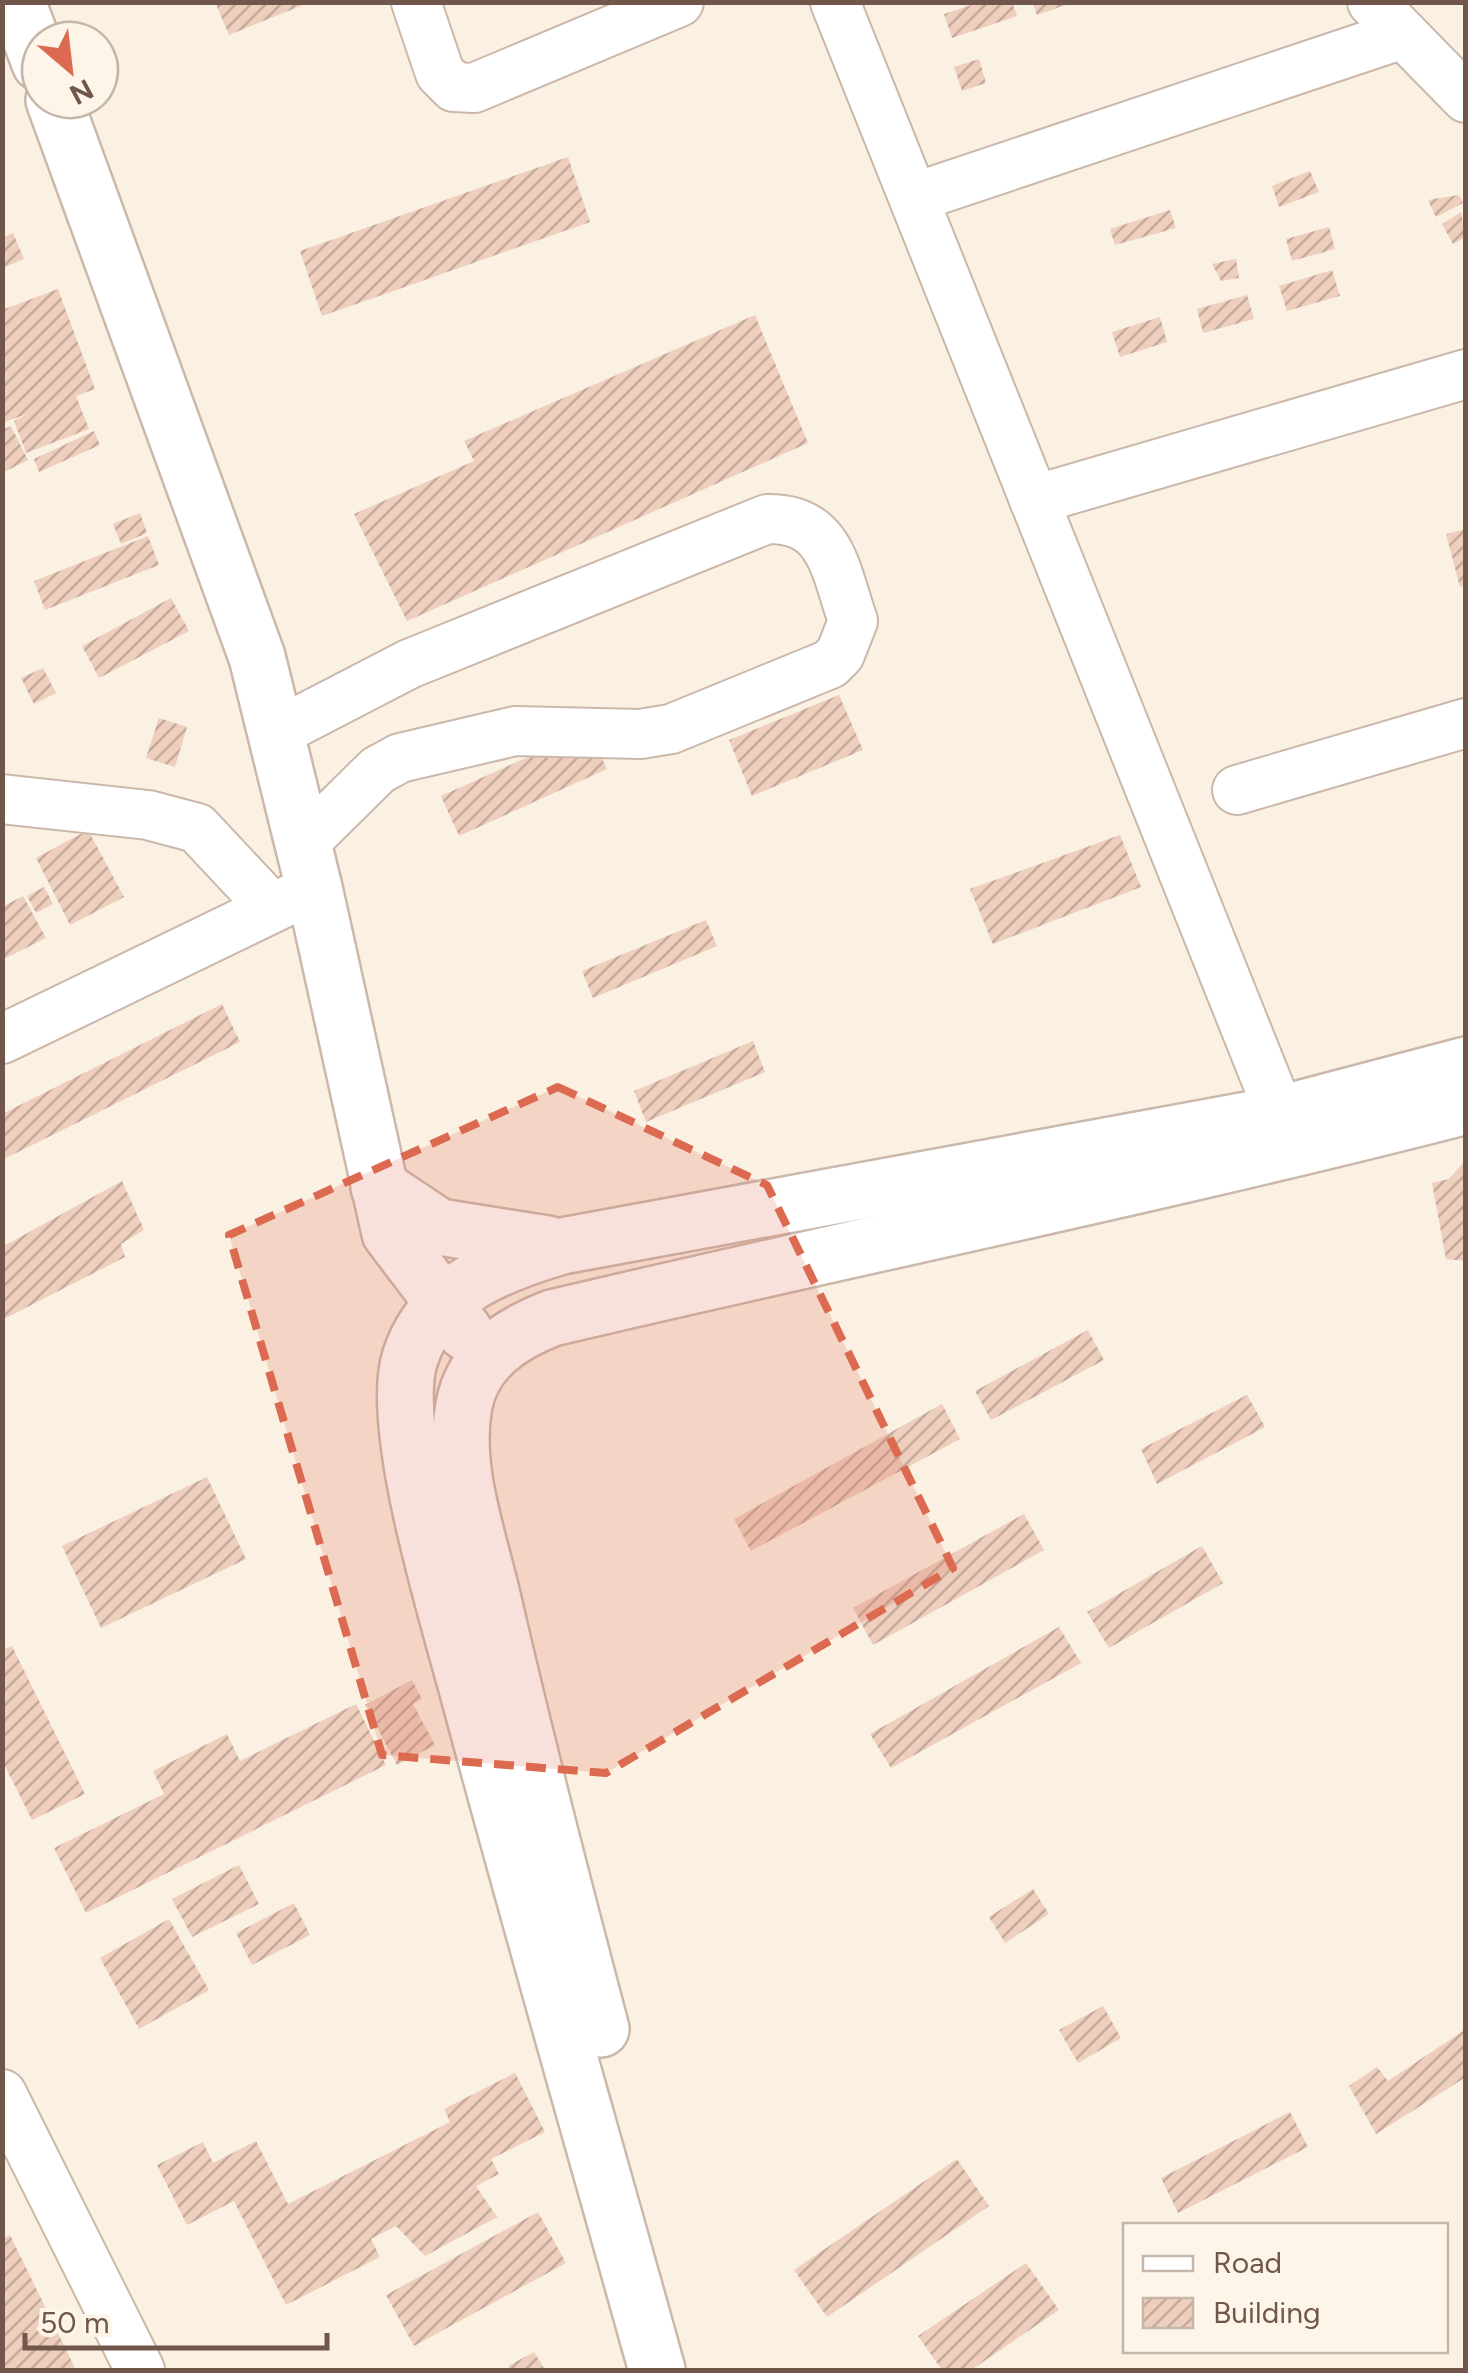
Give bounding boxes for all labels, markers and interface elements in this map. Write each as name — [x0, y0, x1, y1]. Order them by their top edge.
north arrow — [20, 20, 120, 120]
text: N — [64, 72, 99, 112]
legend — [1123, 2223, 1448, 2353]
text: Road — [1213, 2244, 1282, 2281]
scale bar — [25, 2288, 328, 2350]
text: Building — [1213, 2294, 1321, 2331]
text: 50 m — [40, 2304, 109, 2341]

